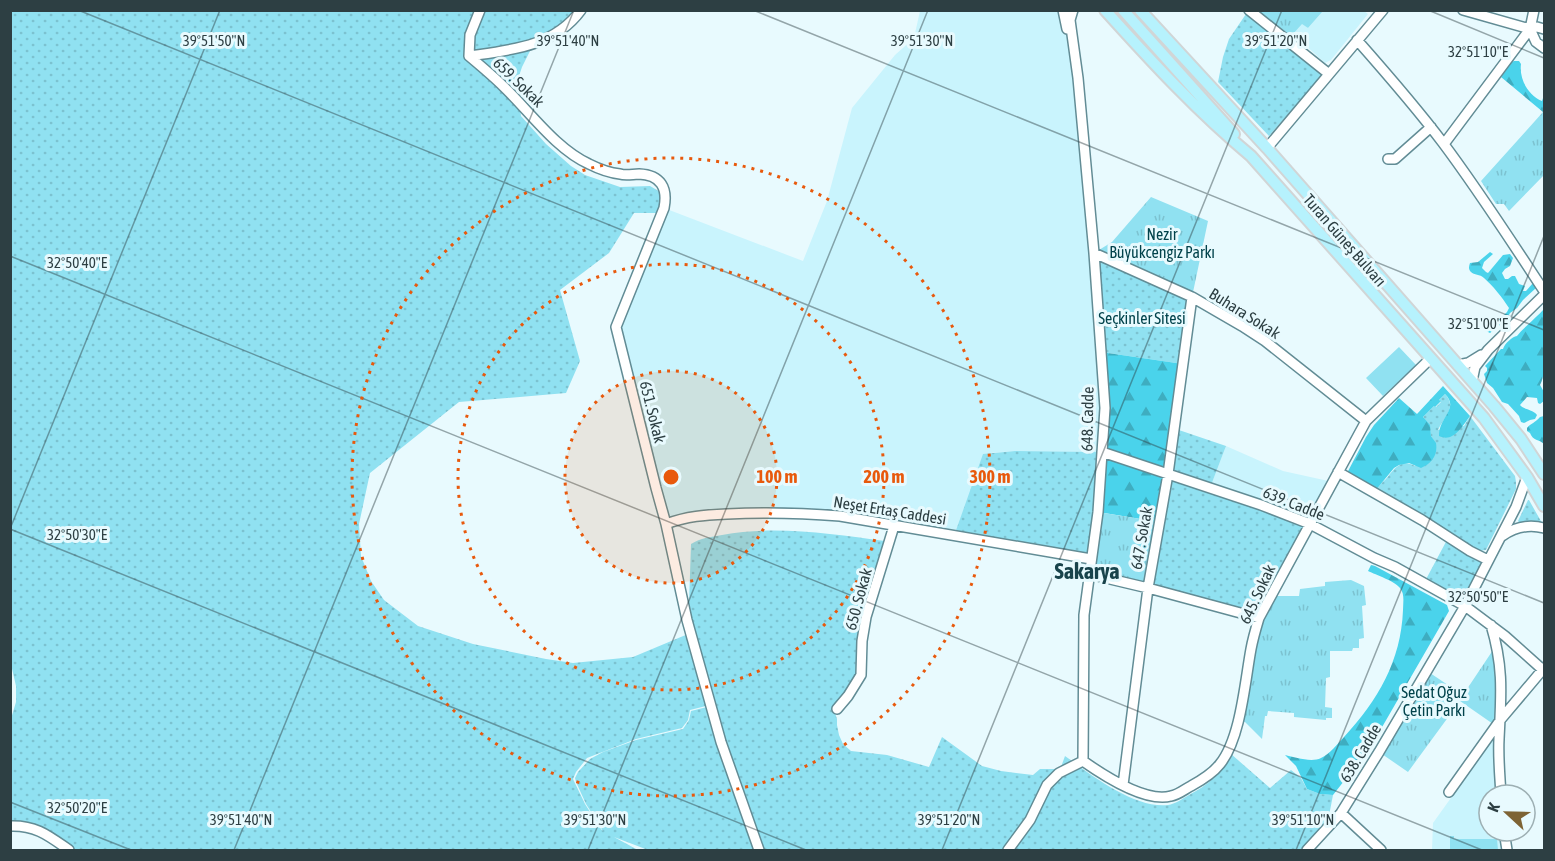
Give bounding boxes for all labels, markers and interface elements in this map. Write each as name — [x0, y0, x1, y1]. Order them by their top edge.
text: 39°51'50"N — [183, 32, 245, 49]
text: 39°51'40"N — [537, 32, 599, 49]
text: 39°51'30"N — [891, 32, 953, 49]
text: 39°51'20"N — [1245, 32, 1307, 49]
text: 32°51'10"E — [1448, 43, 1509, 60]
street label: 659. Sokak — [490, 54, 548, 110]
street label: Turan Güneş Bulvarı — [1299, 190, 1390, 291]
park label: Nezir Büyükcengiz Parkı — [1109, 225, 1215, 262]
text: 32°50'40"E — [47, 254, 108, 271]
street label: Buhara Sokak — [1206, 284, 1284, 342]
park label: Seçkinler Sitesi — [1098, 309, 1186, 328]
text: 32°51'00"E — [1448, 315, 1509, 332]
street label: 651. Sokak — [637, 379, 669, 445]
street label: 648. Cadde — [1077, 387, 1097, 451]
text: 100 m — [757, 466, 797, 487]
text: 200 m — [864, 466, 904, 487]
text: 300 m — [970, 466, 1010, 487]
centre of rings — [661, 467, 681, 487]
street label: 639. Cadde — [1261, 483, 1327, 523]
street label: Neşet Ertaş Caddesi — [832, 492, 948, 529]
street label: 647. Sokak — [1127, 505, 1155, 571]
text: 32°50'30"E — [47, 526, 108, 543]
district label: Sakarya — [1055, 558, 1119, 584]
street label: 645. Sokak — [1235, 561, 1279, 627]
street label: 650. Sokak — [841, 566, 875, 632]
text: 32°50'50"E — [1448, 588, 1509, 605]
park label: Sedat Oğuz Çetin Parkı — [1401, 683, 1467, 720]
street label: 638. Cadde — [1336, 721, 1384, 785]
north arrow — [1477, 783, 1537, 843]
text: 32°50'20"E — [47, 799, 108, 816]
text: K — [1483, 800, 1503, 814]
text: 39°51'40"N — [210, 811, 272, 828]
text: 39°51'30"N — [564, 811, 626, 828]
text: 39°51'20"N — [918, 811, 980, 828]
text: 39°51'10"N — [1272, 811, 1334, 828]

